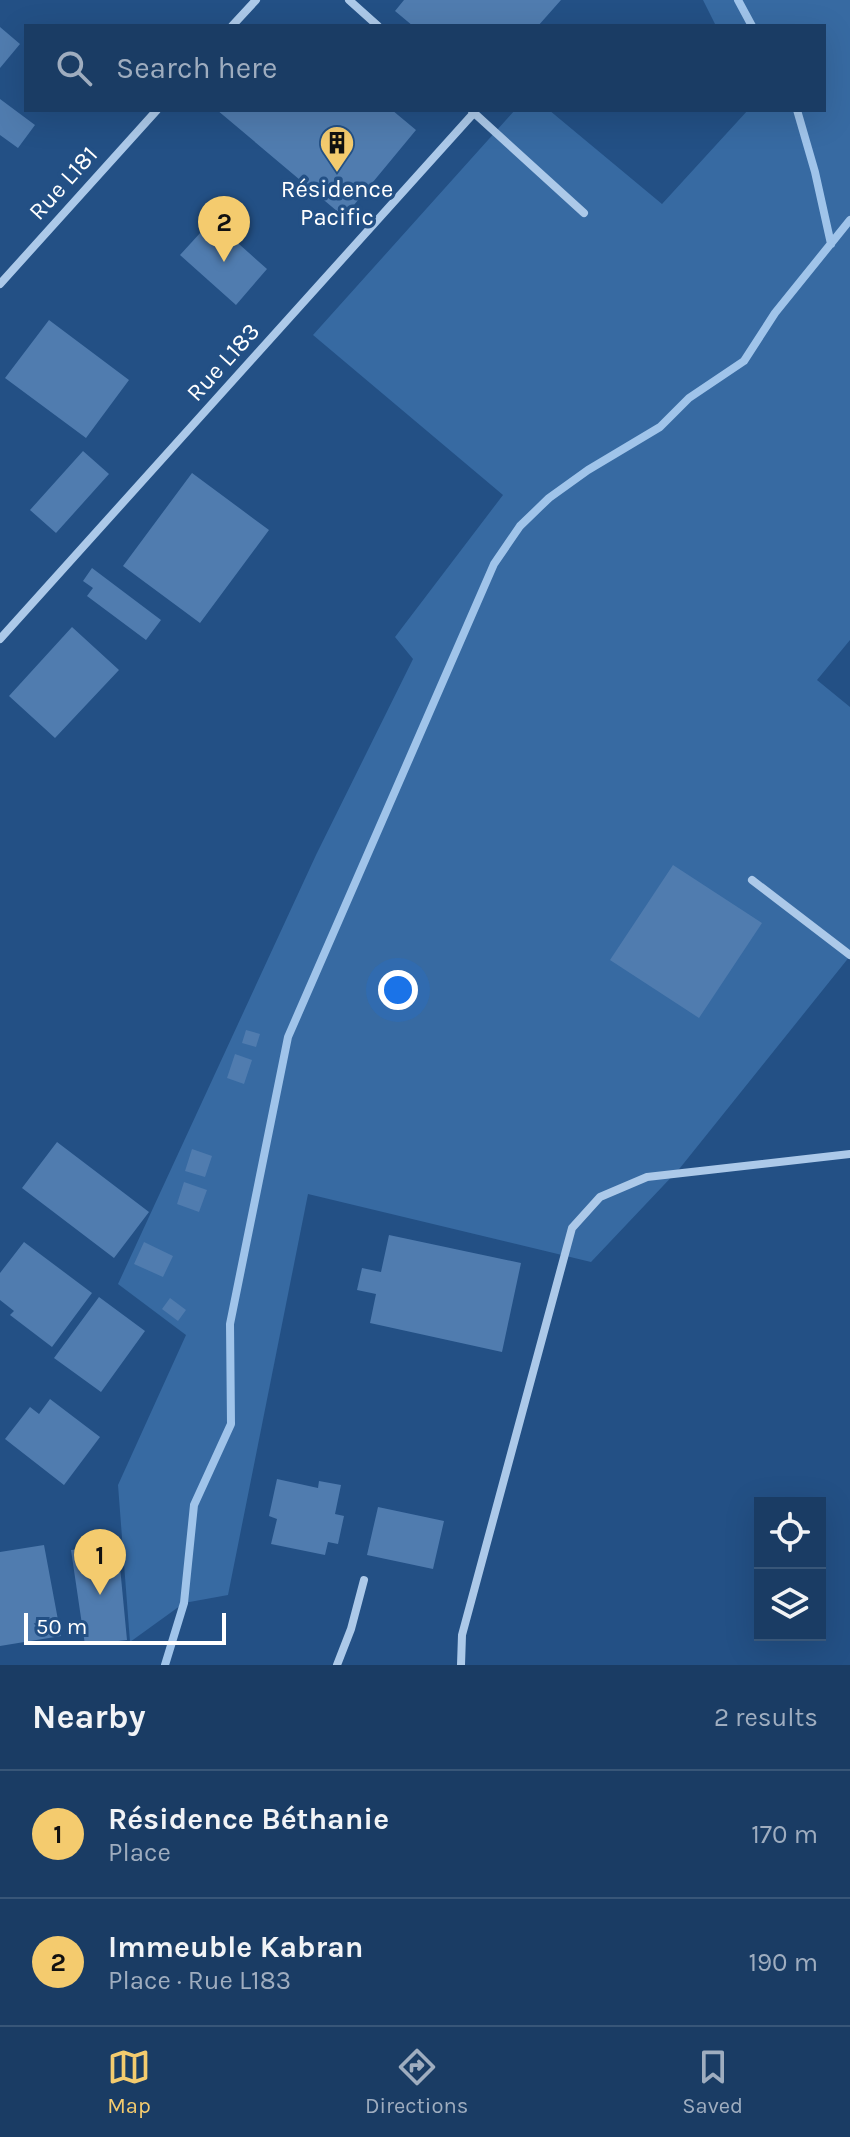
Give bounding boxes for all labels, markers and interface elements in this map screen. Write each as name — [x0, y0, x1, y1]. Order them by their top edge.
search box — [24, 24, 826, 112]
icon: search — [52, 46, 96, 90]
text: Search here — [116, 50, 277, 86]
building icon: Résidence Pacific — [318, 124, 356, 174]
street label: Rue L181 — [23, 141, 103, 225]
place label: Résidence Pacific — [281, 175, 393, 231]
pin: 2 — [198, 196, 250, 262]
street label: Rue L183 — [181, 317, 265, 407]
your location — [378, 970, 418, 1010]
map controls — [754, 1497, 826, 1641]
button: locate — [754, 1497, 826, 1569]
pin: 1 — [74, 1529, 126, 1595]
button: layers — [754, 1569, 826, 1641]
scale bar — [24, 1609, 226, 1645]
text: 50 m — [36, 1614, 87, 1640]
text: Nearby — [32, 1697, 146, 1737]
text: 2 results — [714, 1702, 818, 1733]
text: Résidence Béthanie — [108, 1801, 389, 1837]
text: 1 — [53, 1819, 63, 1850]
text: 170 m — [751, 1819, 818, 1850]
text: Place — [108, 1837, 171, 1868]
text: Immeuble Kabran — [108, 1929, 363, 1965]
text: 2 — [50, 1947, 66, 1978]
text: 190 m — [748, 1947, 818, 1978]
text: Place · Rue L183 — [108, 1965, 291, 1996]
tab: Map — [107, 2045, 151, 2119]
tab: Directions — [365, 2045, 468, 2119]
tab: Saved — [682, 2045, 743, 2119]

